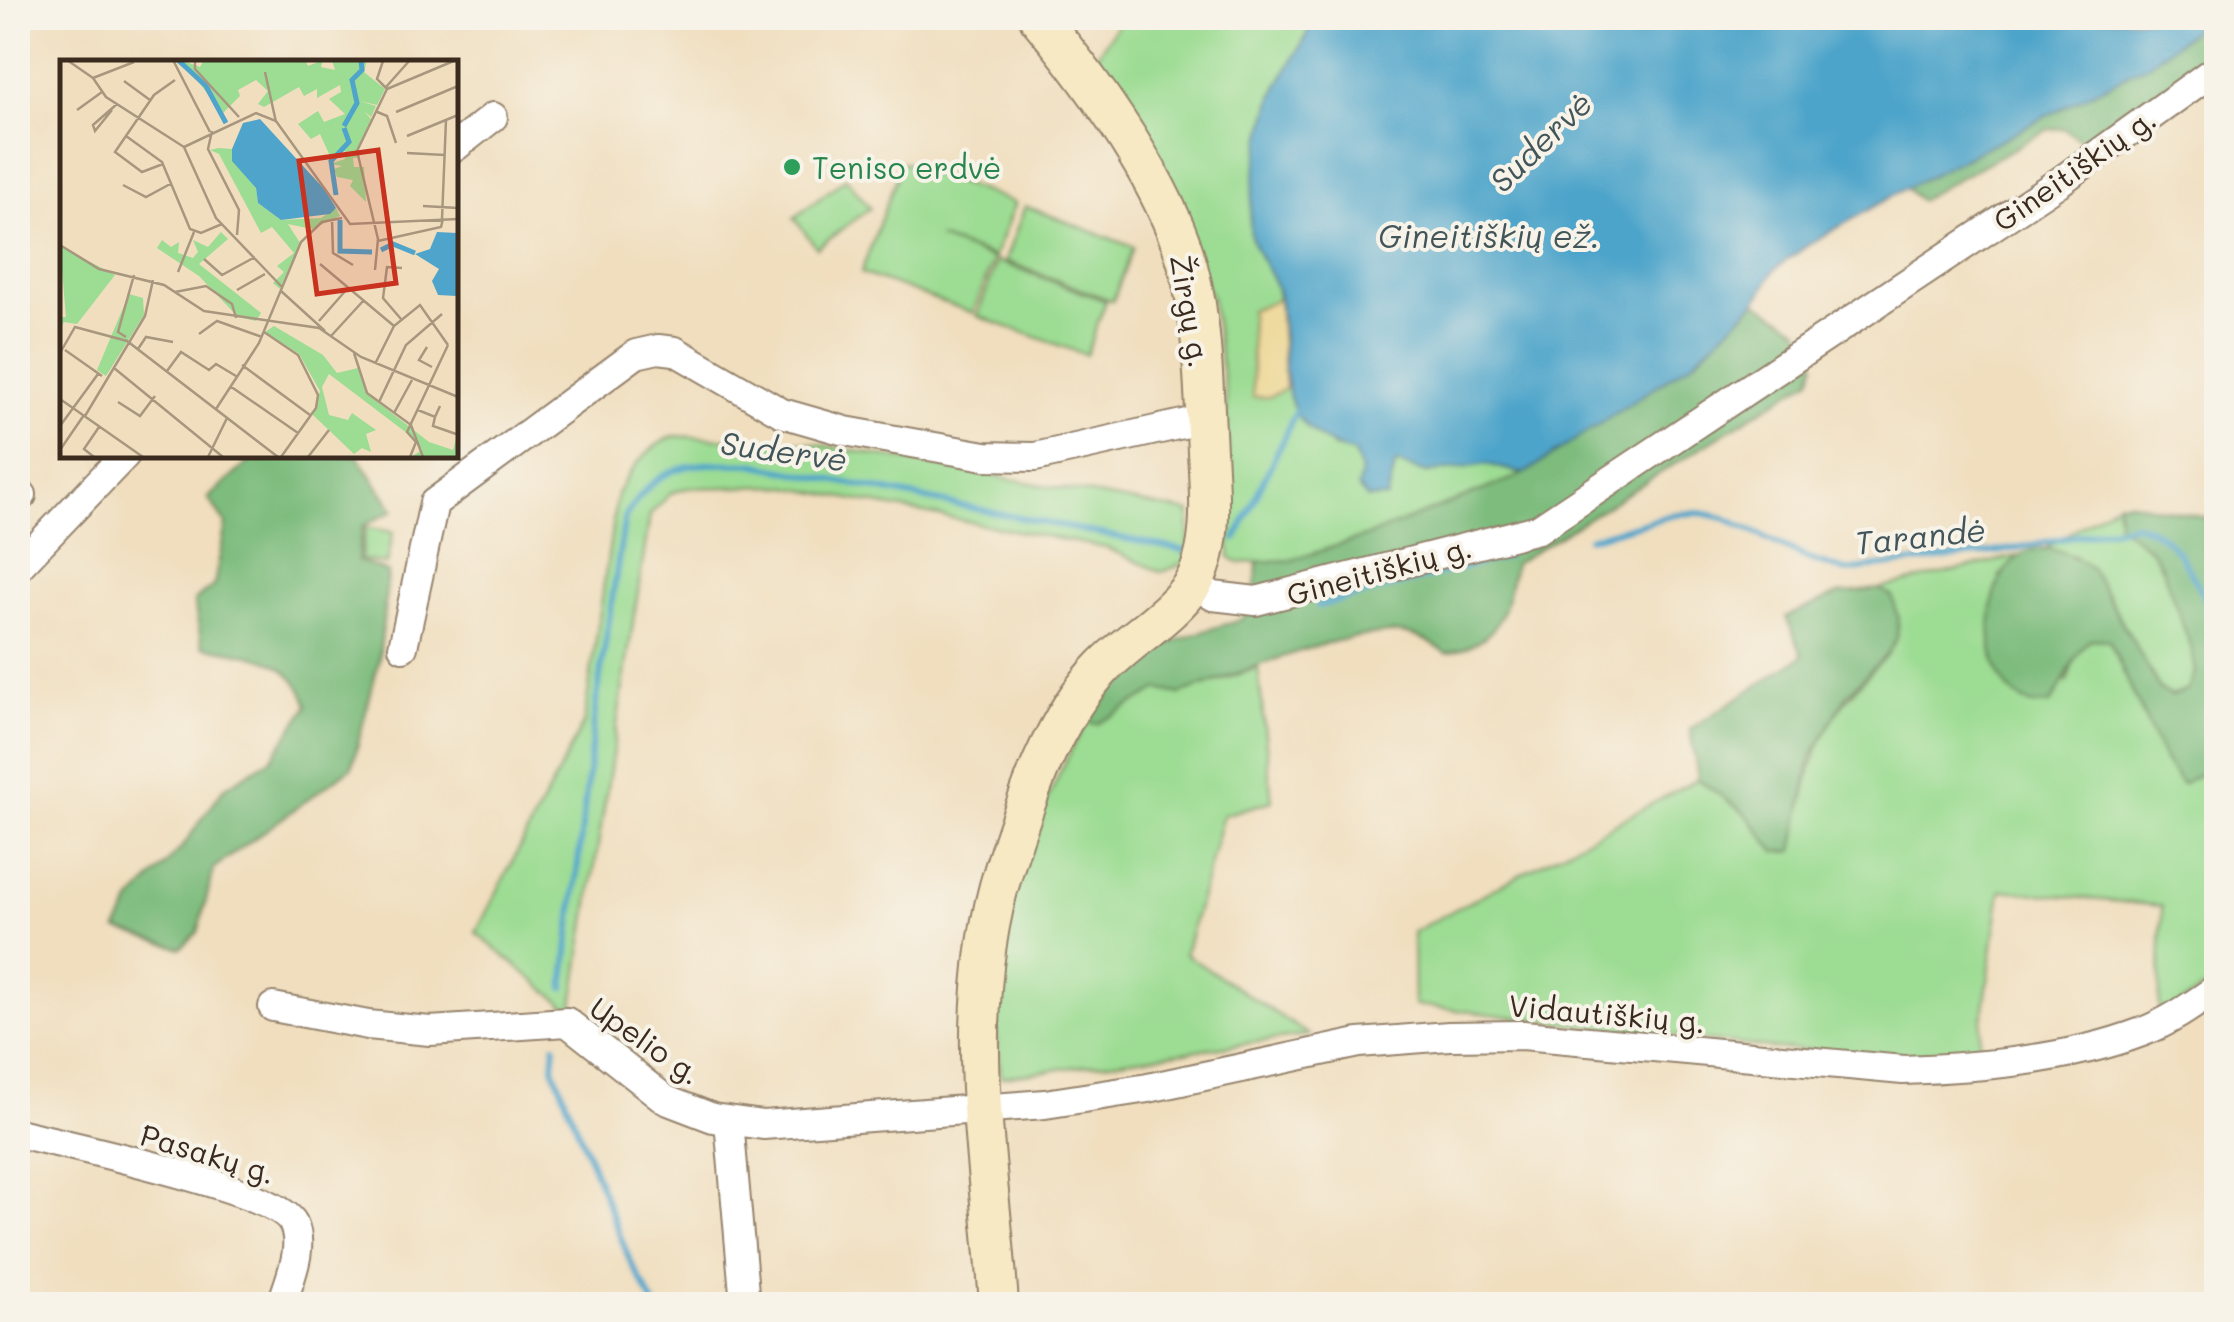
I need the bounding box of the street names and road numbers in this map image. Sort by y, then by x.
street label: Gineitiškių g. [1985,98,2163,240]
street label: Žirgų g. [1161,251,1221,371]
street label: Gineitiškių g. [1282,526,1476,614]
street label: Vidautiškių g. [1507,984,1707,1042]
street label: Upelio g. [582,987,710,1093]
street label: Pasakų g. [136,1114,280,1192]

